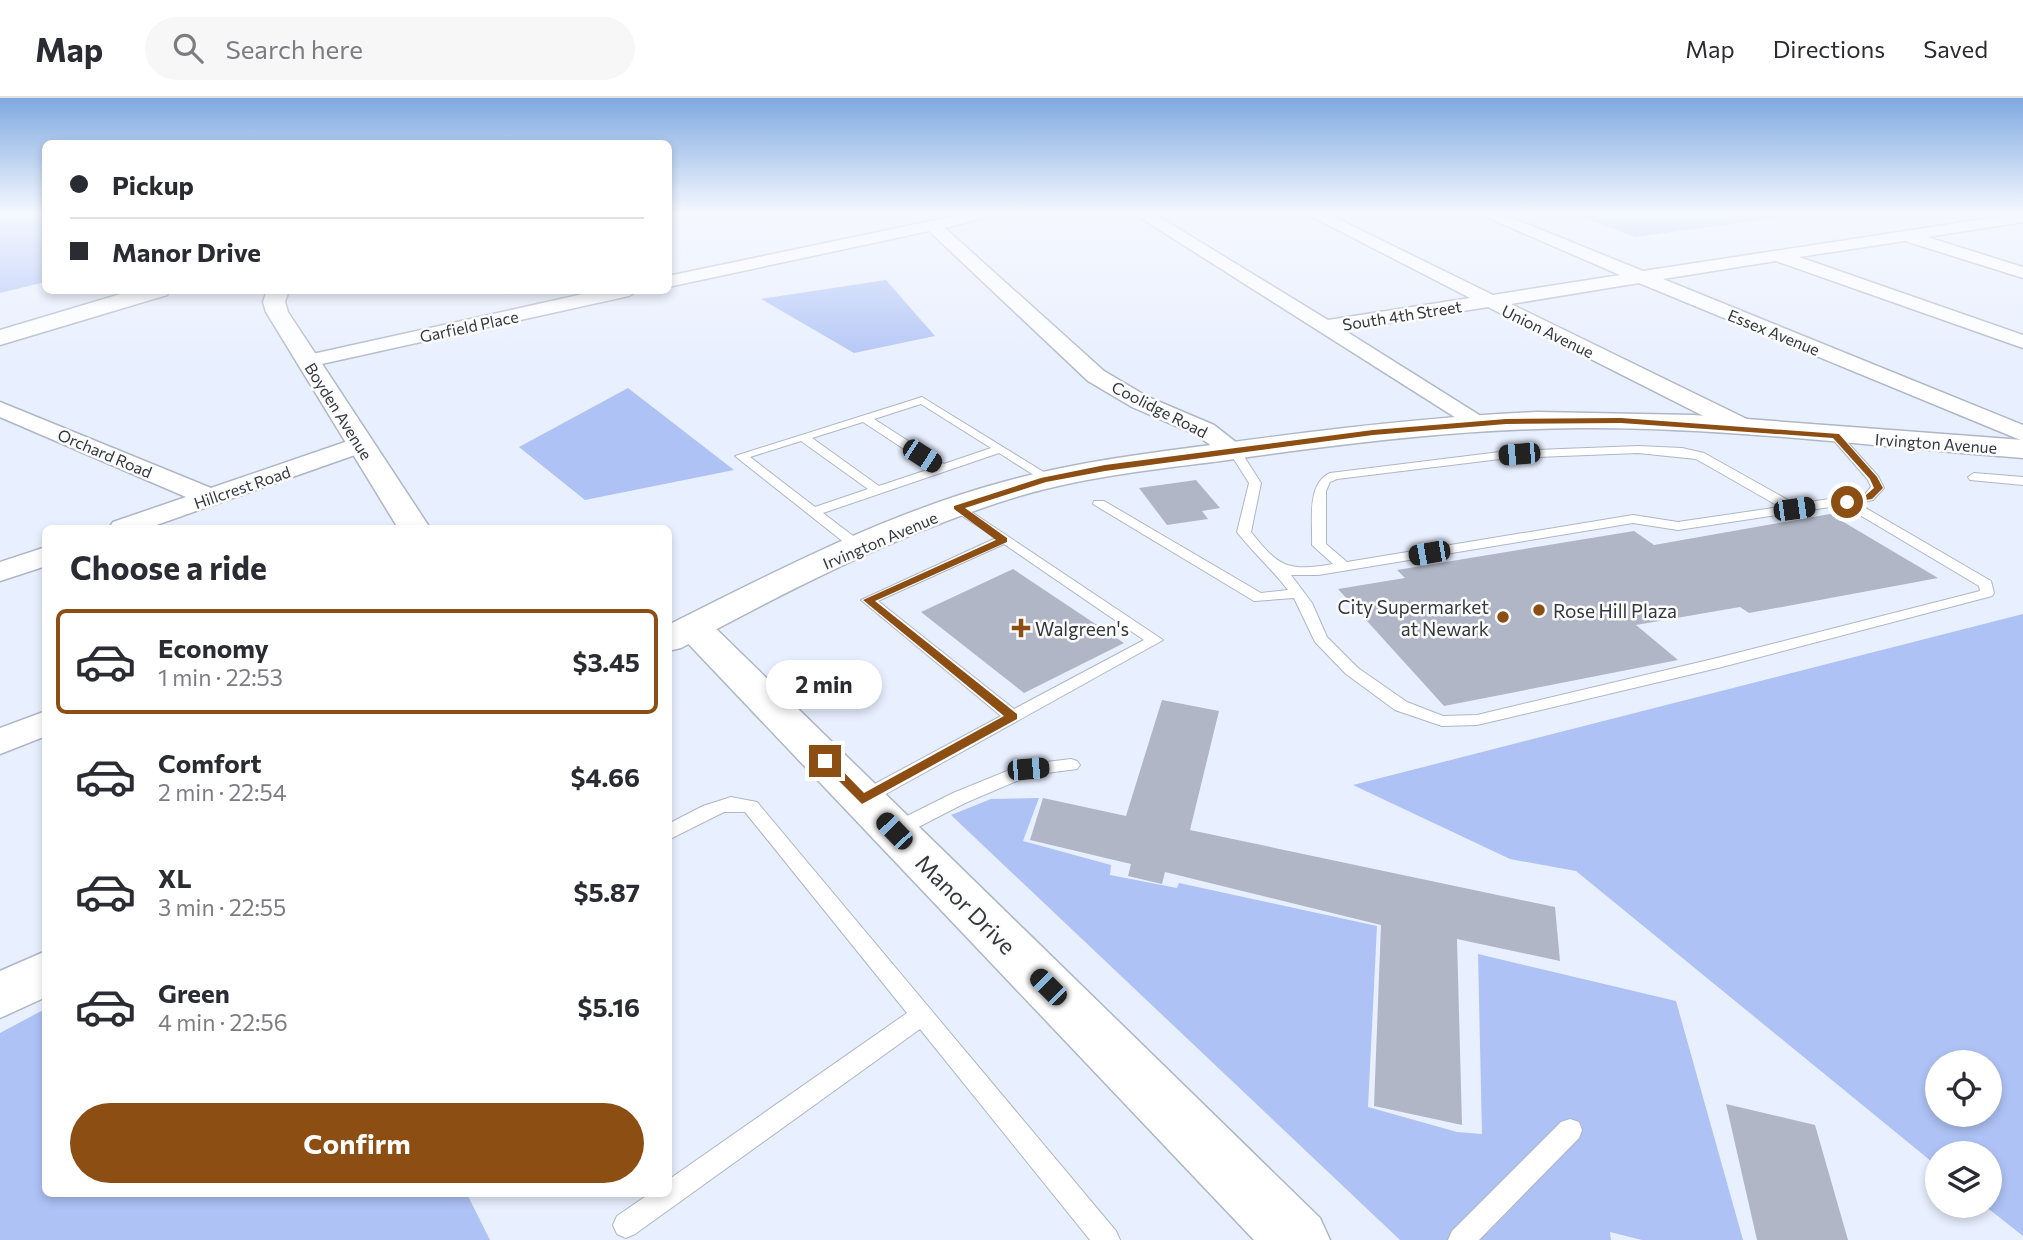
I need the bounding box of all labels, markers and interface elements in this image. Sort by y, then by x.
search box [145,17,635,80]
text: Map [35,28,103,69]
icon: search [169,29,207,67]
text: Search here [225,33,363,64]
text: Map [1685,34,1735,63]
text: Directions [1773,34,1885,63]
text: Saved [1923,34,1988,63]
text: Pickup [112,169,194,200]
text: Manor Drive [112,236,261,267]
street label: South 4th Street [1341,296,1463,334]
street label: Union Avenue [1499,301,1597,361]
street label: Essex Avenue [1725,305,1823,359]
street label: Garfield Place [418,306,520,346]
street label: Boyden Avenue [302,359,376,463]
street label: Coolidge Road [1109,377,1211,441]
street label: Orchard Road [55,425,155,481]
street label: Irvington Avenue [1874,429,1998,457]
car [899,436,946,476]
car [1498,442,1541,466]
street label: Hillcrest Road [191,462,293,512]
route start [1831,486,1863,518]
car [1772,496,1817,522]
street label: Irvington Avenue [820,507,940,573]
car [1407,539,1452,567]
text: Choose a ride [70,547,267,587]
place label: City Supermarket at Newark [1338,595,1489,640]
place label: Rose Hill Plaza [1553,599,1677,622]
marker: Rose Hill Plaza [1531,602,1547,618]
marker: City Supermarket at Newark [1495,609,1511,625]
place label: Walgreen's [1035,617,1129,640]
marker: Walgreen's [1013,620,1029,636]
icon: car [74,630,137,693]
text: Economy [158,632,269,663]
text: $3.45 [572,646,640,677]
callout: 2 min [767,660,883,708]
text: 1 min · 22:53 [158,663,283,691]
text: 2 min [795,670,853,698]
icon: car [74,745,137,808]
route end [809,745,841,777]
text: Comfort [158,747,261,778]
car [1007,757,1050,781]
text: $4.66 [571,761,640,792]
text: 2 min · 22:54 [158,778,287,806]
car [872,809,917,853]
street label: Manor Drive [910,848,1022,960]
icon: car [74,860,137,923]
text: XL [158,862,192,893]
text: $5.87 [574,876,640,907]
text: 3 min · 22:55 [158,893,286,921]
car [1026,965,1071,1009]
icon: car [74,975,137,1038]
text: Green [158,977,230,1008]
text: $5.16 [577,991,640,1022]
text: 4 min · 22:56 [158,1008,288,1036]
map controls [1925,1050,2002,1218]
button: locate [1925,1050,2002,1127]
button: Confirm [70,1103,644,1183]
button: layers [1925,1141,2002,1218]

